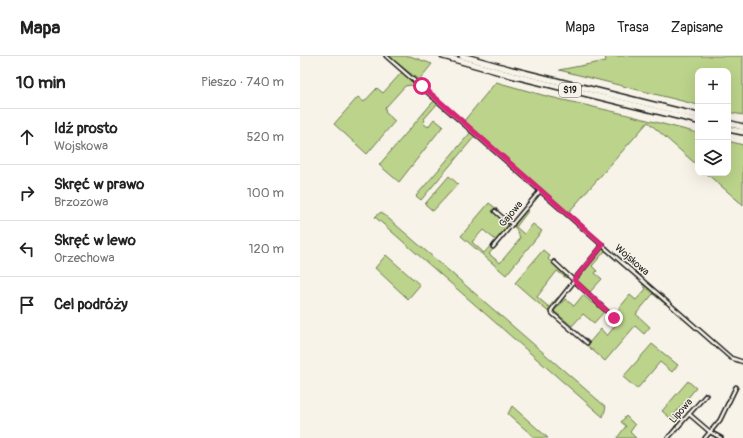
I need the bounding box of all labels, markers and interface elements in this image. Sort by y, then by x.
text: Mapa [20,16,60,40]
text: Mapa [565,19,595,36]
text: Trasa [617,19,649,36]
text: Zapisane [671,19,723,36]
map controls [695,68,731,176]
button: + [695,68,731,104]
text: 10 min [16,72,66,93]
text: Pieszo · 740 m [201,74,284,90]
route start [413,77,431,95]
road number: S19 [559,83,581,97]
button: − [695,104,731,140]
text: Idź prosto [54,119,118,138]
icon: ahead [16,126,38,148]
text: 520 m [246,129,284,145]
text: Wojskowa [54,138,108,154]
button: layers [695,140,731,176]
text: Skręć w prawo [54,175,144,194]
icon: right [16,182,38,204]
text: 100 m [247,185,284,201]
text: Brzozowa [54,194,108,210]
street label: Gajowa [497,198,526,229]
text: Skręć w lewo [54,231,136,250]
icon: left [16,238,38,260]
text: 120 m [248,241,284,257]
street label: Wojskowa [612,242,652,278]
text: Orzechowa [54,250,114,266]
icon: arrive [16,294,38,316]
text: Cel podróży [54,295,128,314]
route end [605,309,623,327]
street label: Lipowa [667,396,695,426]

